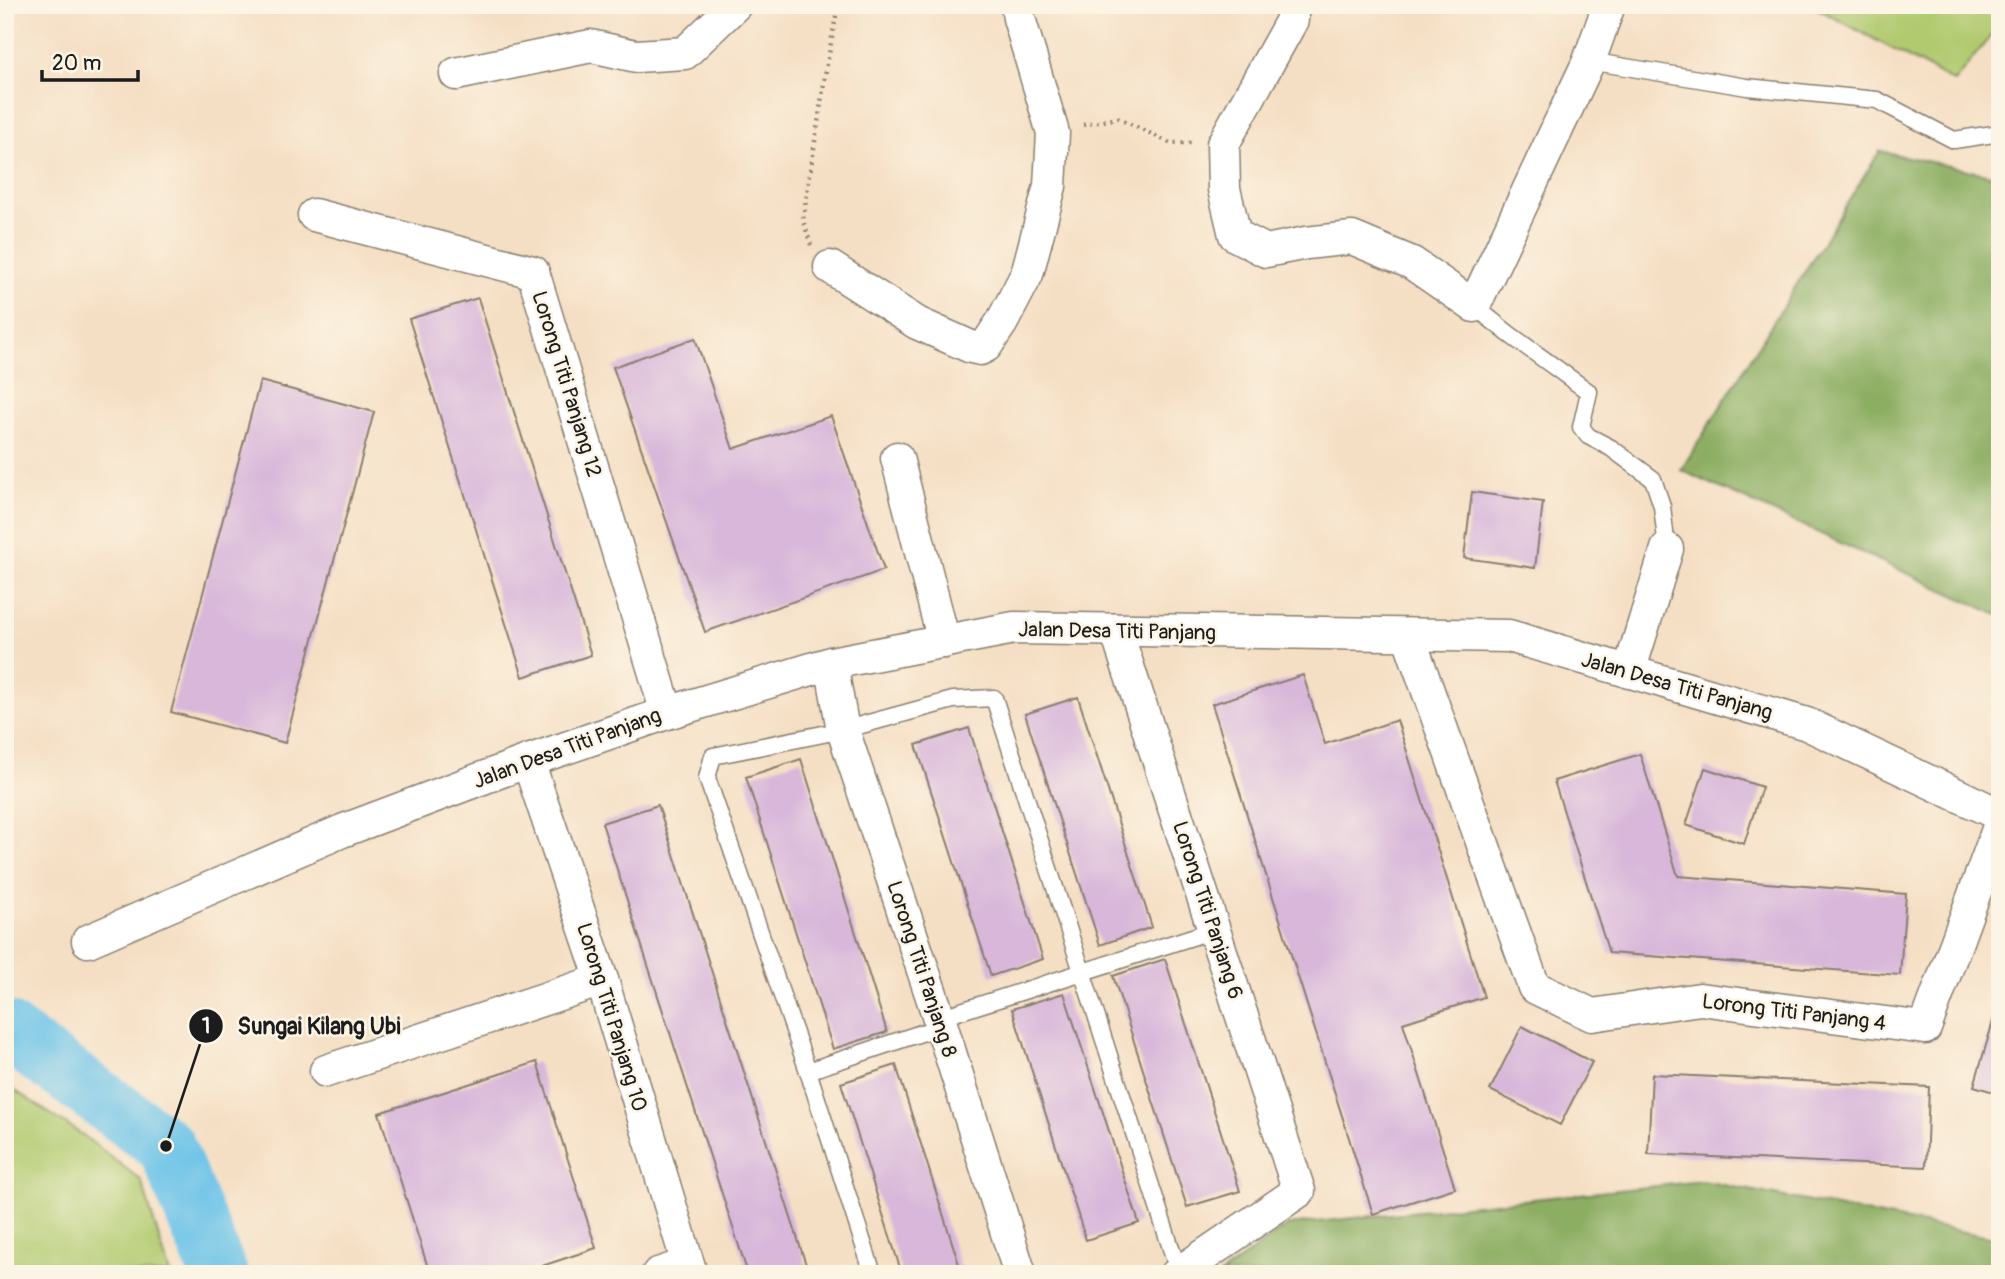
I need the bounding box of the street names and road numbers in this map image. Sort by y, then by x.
street label: Lorong Titi Panjang 12 [525,288,608,480]
street label: Jalan Desa Titi Panjang [1018,616,1216,647]
street label: Jalan Desa Titi Panjang [1578,646,1776,727]
street label: Jalan Desa Titi Panjang [470,702,665,795]
street label: Lorong Titi Panjang 6 [1166,818,1249,1002]
street label: Lorong Titi Panjang 8 [880,878,963,1061]
street label: Lorong Titi Panjang 10 [570,920,653,1115]
street label: Lorong Titi Panjang 4 [1700,988,1888,1037]

